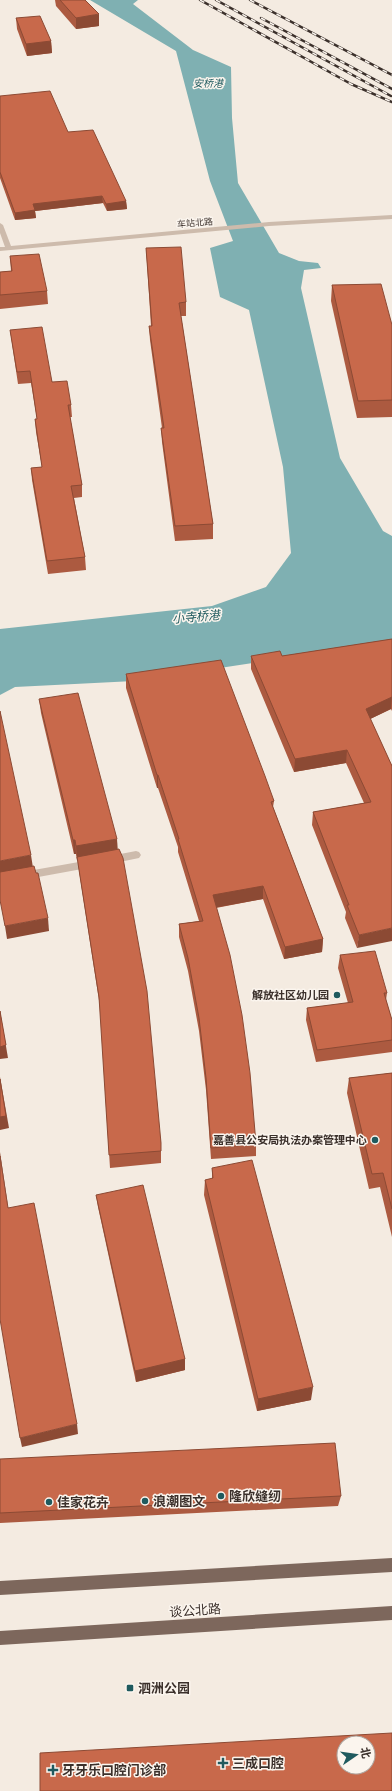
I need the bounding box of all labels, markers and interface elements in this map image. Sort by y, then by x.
water label: 安桥港 [193,77,225,90]
street label: 车站北路 [177,215,213,230]
water label: 小寺桥港 [171,607,223,626]
place label: 解放社区幼儿园 [252,988,329,1002]
marker: 解放社区幼儿园 [332,990,342,1000]
place label: 嘉善县公安局执法办案管理中心 [213,1133,367,1147]
marker: 嘉善县公安局执法办案管理中心 [370,1135,380,1145]
place label: 隆欣缝纫 [229,1488,281,1505]
marker: 隆欣缝纫 [216,1491,226,1501]
place label: 浪潮图文 [153,1493,205,1510]
place label: 佳家花卉 [57,1494,109,1511]
marker: 浪潮图文 [140,1496,150,1506]
marker: 佳家花卉 [44,1497,54,1507]
street label: 谈公北路 [168,1600,222,1621]
place label: 泗洲公园 [138,1680,190,1697]
marker: 泗洲公园 [125,1683,135,1693]
north arrow [336,1735,376,1775]
text: 北 [358,1746,374,1760]
place label: 三成口腔 [232,1755,284,1772]
marker: 三成口腔 [217,1757,229,1769]
place label: 牙牙乐口腔门诊部 [62,1762,166,1779]
marker: 牙牙乐口腔门诊部 [47,1764,59,1776]

